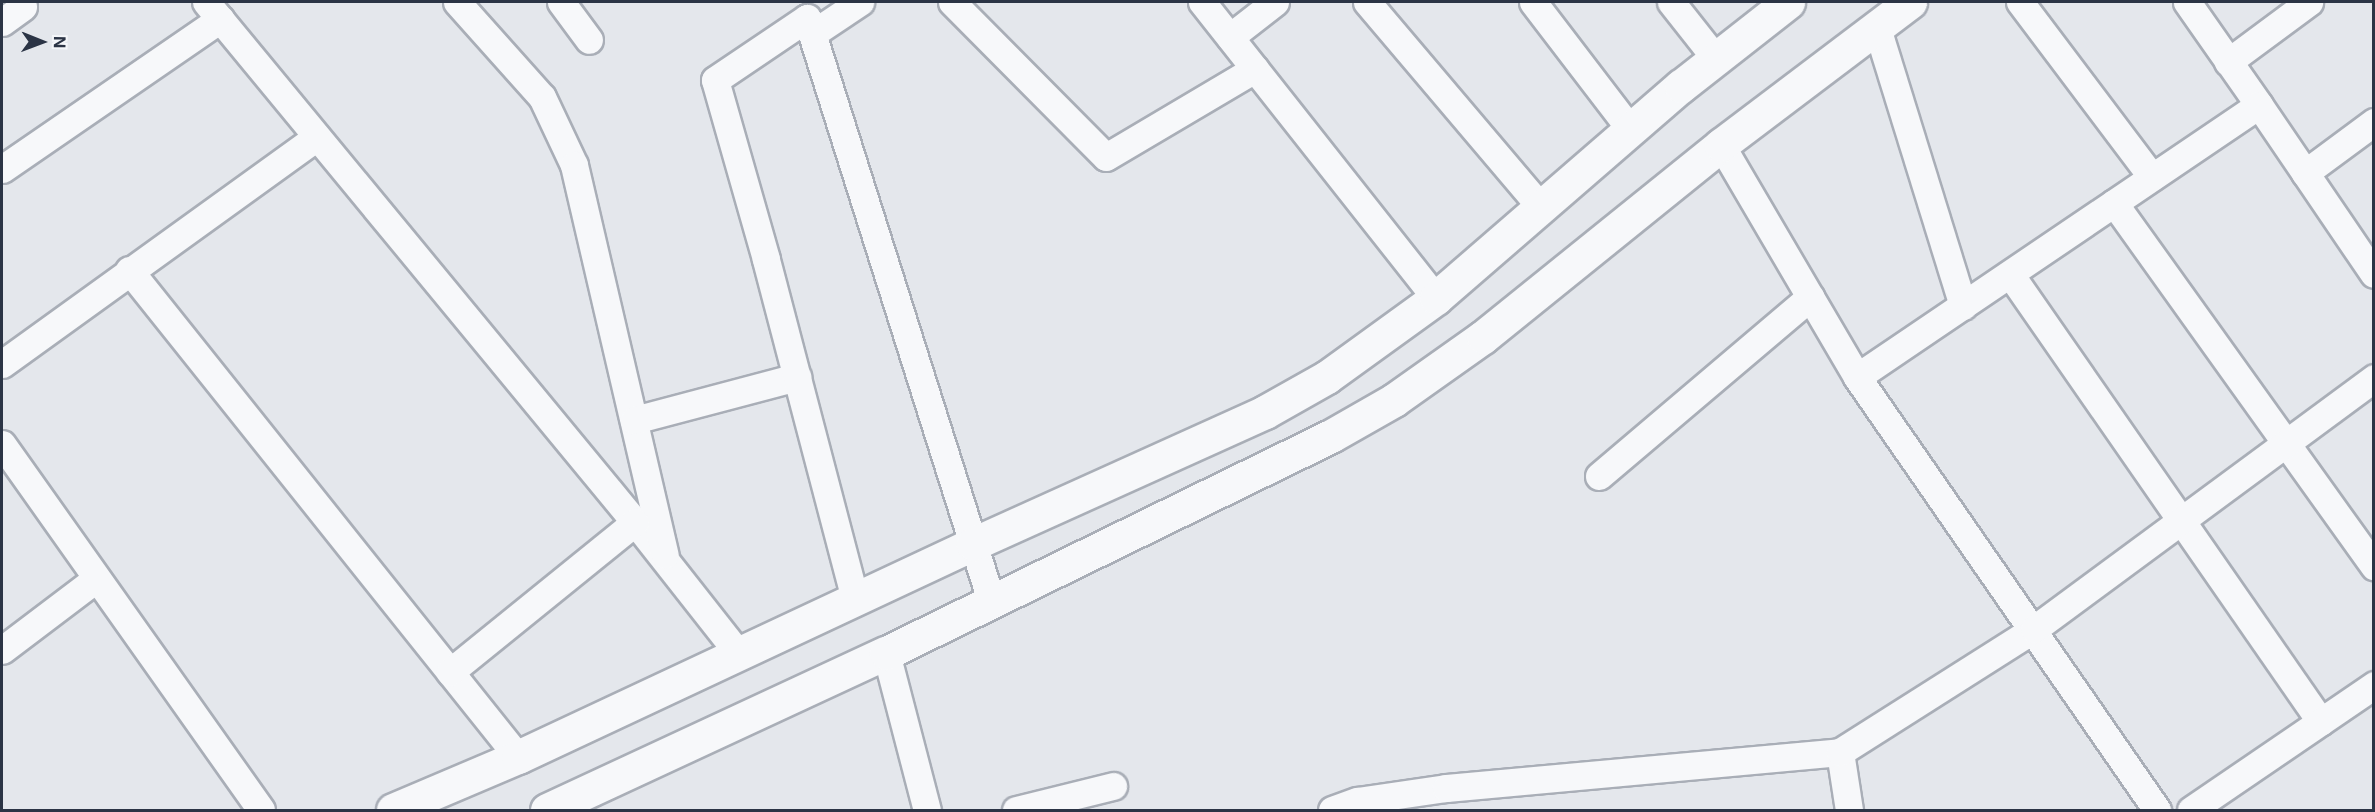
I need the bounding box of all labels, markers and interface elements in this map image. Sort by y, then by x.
north arrow [12,12,72,72]
text: N [50,36,70,49]

